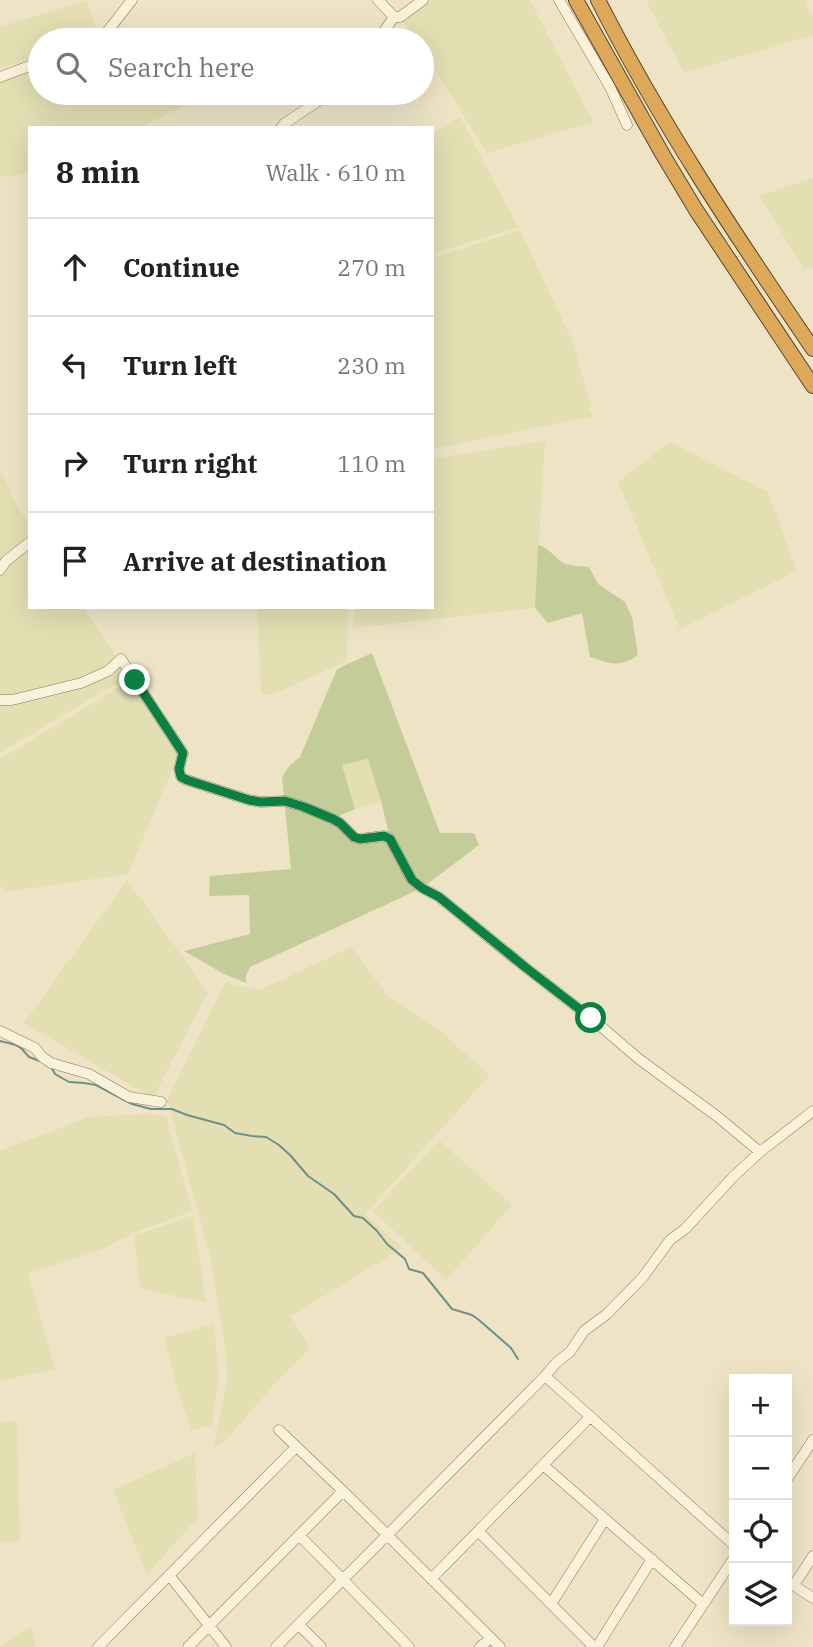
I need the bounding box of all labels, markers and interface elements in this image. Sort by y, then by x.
search box [28,28,434,105]
icon: search [52,48,90,86]
text: Search here [108,50,254,84]
text: 8 min [56,152,140,191]
text: Walk · 610 m [265,157,406,187]
icon: ahead [56,248,94,286]
text: Continue [123,250,240,284]
text: 270 m [337,252,406,282]
icon: left [56,346,94,384]
text: Turn left [123,348,237,382]
text: 230 m [337,350,406,380]
icon: right [56,444,94,482]
text: Turn right [123,446,257,480]
text: 110 m [337,448,406,478]
icon: arrive [56,542,94,580]
text: Arrive at destination [123,544,387,578]
route end [119,664,150,695]
route start [575,1002,606,1033]
map controls [729,1374,792,1626]
button: + [729,1374,792,1437]
button: − [729,1437,792,1500]
button: locate [729,1500,792,1563]
button: layers [729,1563,792,1626]

